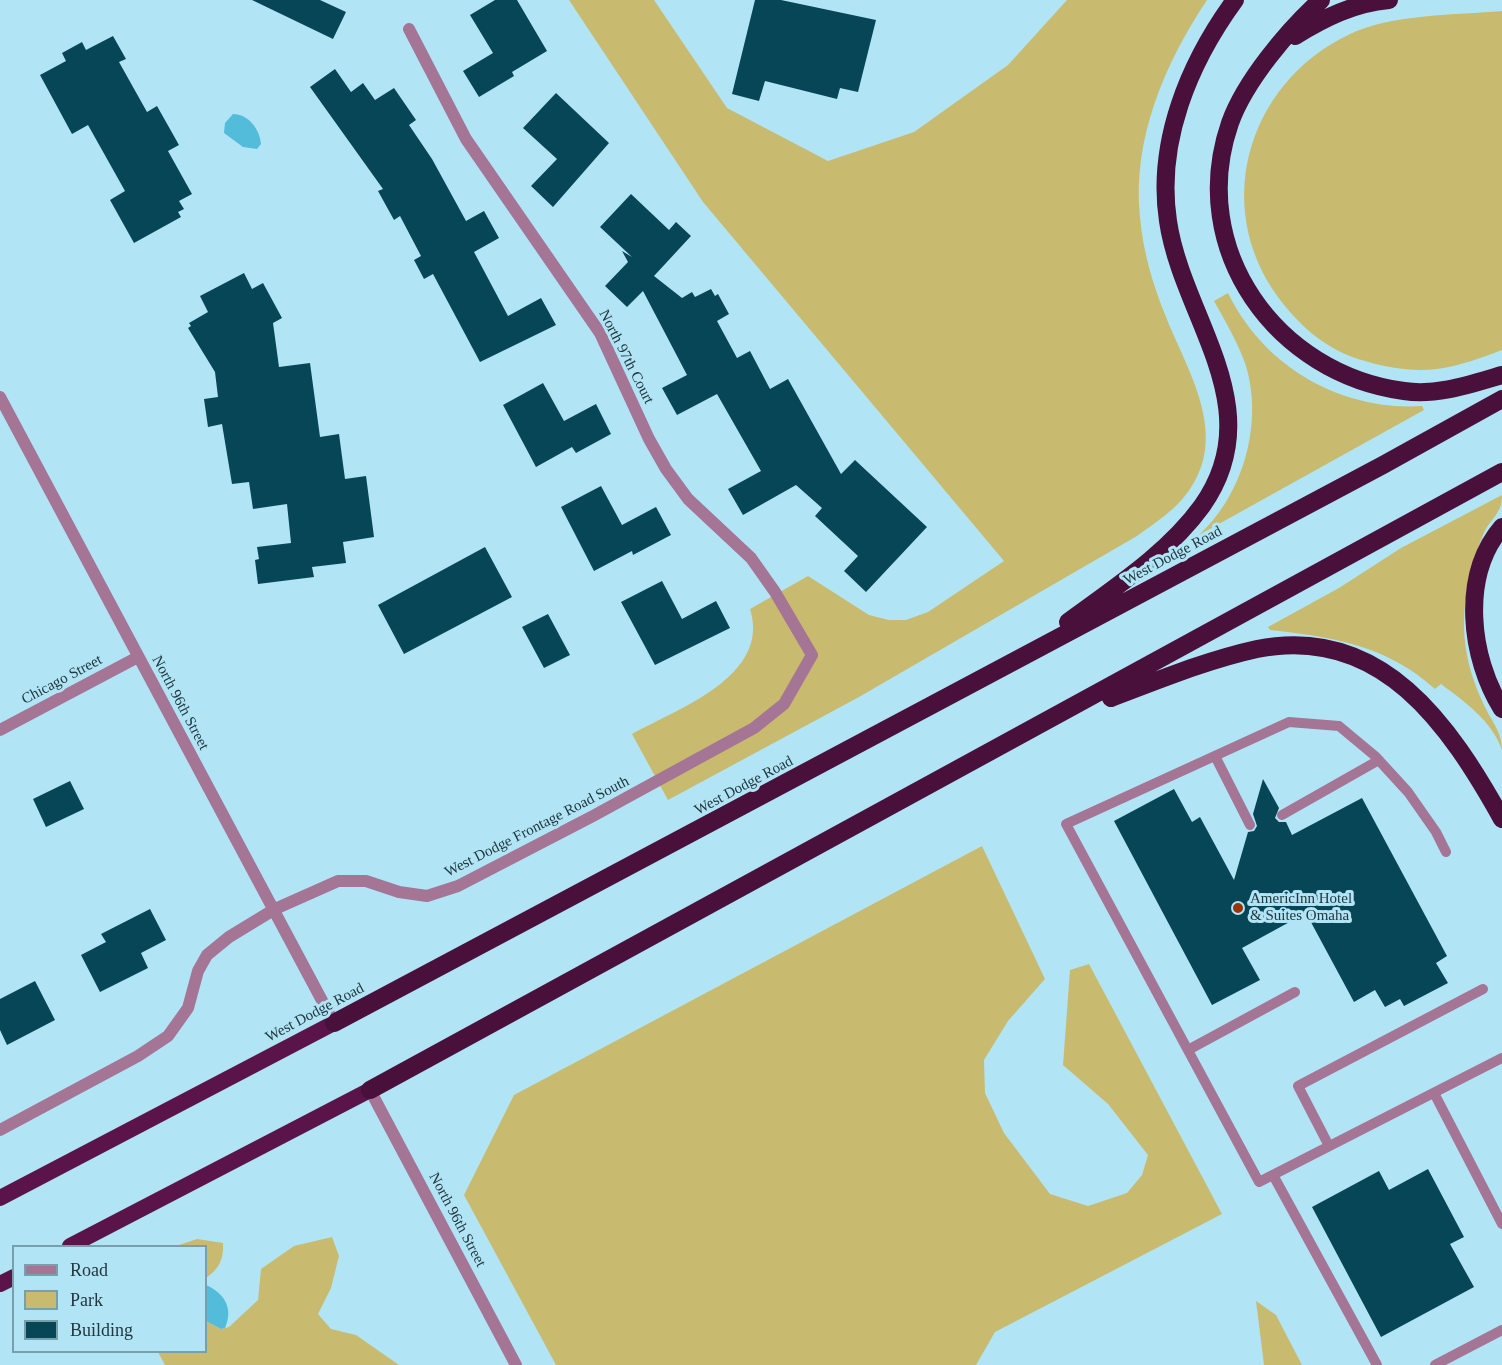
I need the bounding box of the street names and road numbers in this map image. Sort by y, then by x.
street label: North 97th Court [595,307,657,407]
street label: West Dodge Road [1121,523,1225,589]
street label: Chicago Street [19,651,105,709]
street label: North 96th Street [148,653,212,753]
street label: West Dodge Road [692,753,796,819]
street label: West Dodge Frontage Road South [442,773,632,881]
street label: West Dodge Road [263,980,367,1046]
street label: North 96th Street [425,1170,489,1270]

